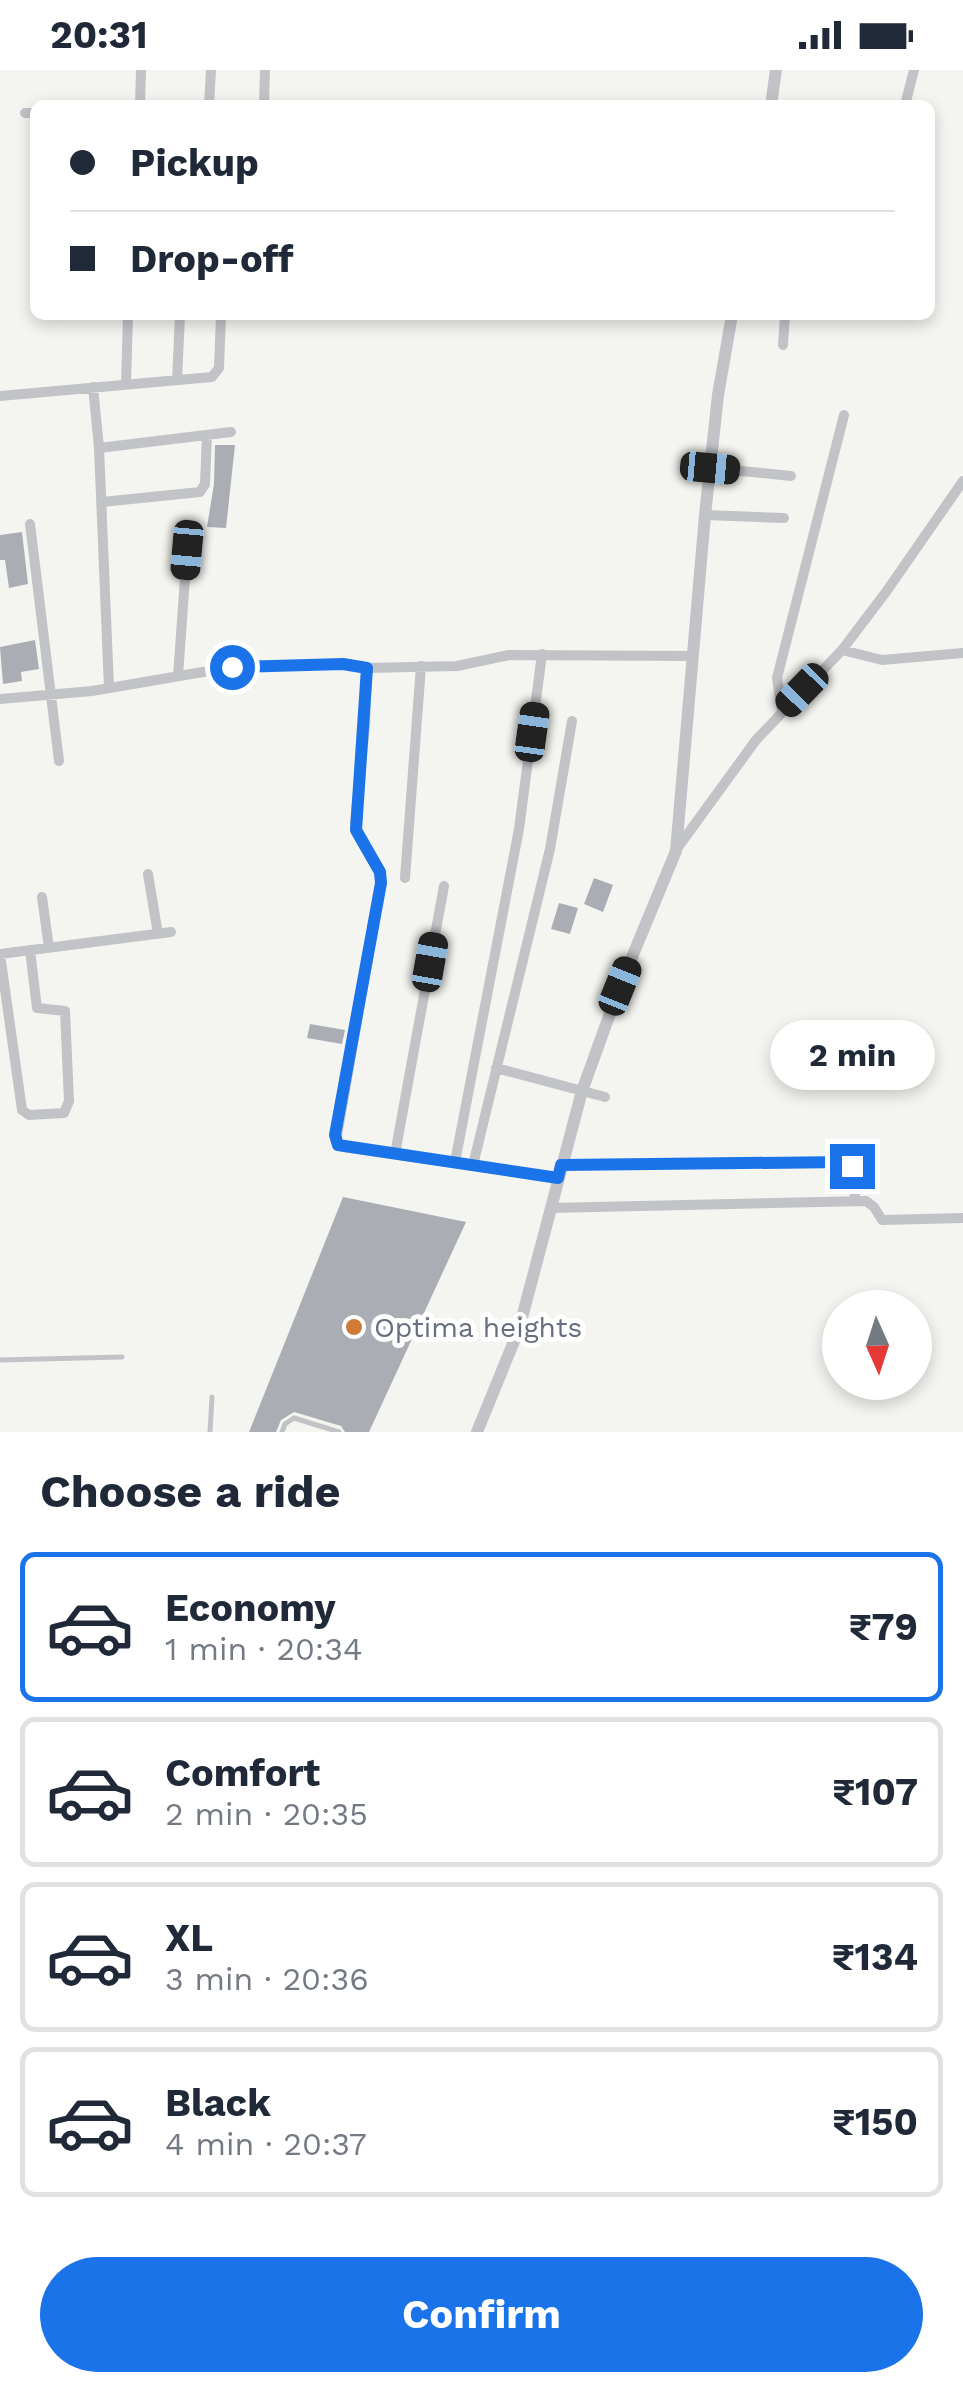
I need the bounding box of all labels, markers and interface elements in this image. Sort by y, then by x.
text: 20:31 [50,13,148,57]
text: Pickup [130,141,259,185]
text: Drop-off [130,237,294,281]
car [679,450,741,486]
car [169,519,205,581]
route start [210,645,255,690]
car [770,658,834,722]
car [513,700,551,764]
car [410,930,450,994]
car [595,953,645,1019]
callout: 2 min [770,1021,934,1091]
text: 2 min [809,1036,896,1074]
route end [830,1144,875,1189]
north arrow [822,1290,932,1400]
map controls [822,1290,932,1400]
place label: Optima heights [374,1311,582,1344]
marker: Optima heights [343,1316,365,1338]
text: Choose a ride [40,1465,340,1518]
icon: car [45,1582,135,1672]
text: Economy [165,1586,336,1630]
text: ₹79 [849,1605,918,1649]
text: 1 min · 20:34 [165,1630,363,1668]
icon: car [45,1747,135,1837]
text: Comfort [165,1751,320,1795]
text: ₹107 [832,1770,918,1814]
text: 2 min · 20:35 [165,1795,368,1833]
icon: car [45,1912,135,2002]
text: XL [165,1916,213,1960]
text: ₹134 [832,1935,918,1979]
text: 3 min · 20:36 [165,1960,369,1998]
icon: car [45,2077,135,2167]
text: Black [165,2081,271,2125]
text: ₹150 [832,2100,918,2144]
text: 4 min · 20:37 [165,2125,367,2163]
button: Confirm [40,2257,923,2372]

